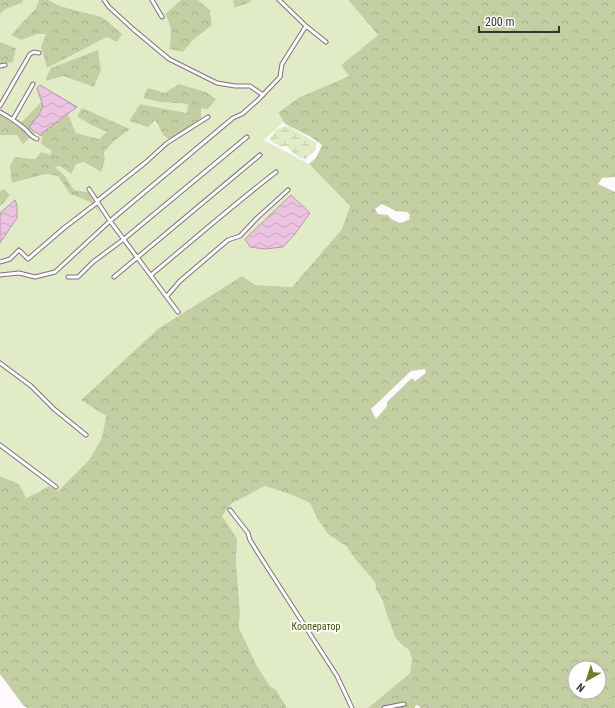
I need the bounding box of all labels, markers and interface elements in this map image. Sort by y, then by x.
scale bar [479,8,559,34]
text: 200 m [485,15,515,29]
park label: Кооператор [292,621,341,632]
north arrow [567,660,607,700]
text: N [574,680,588,695]

